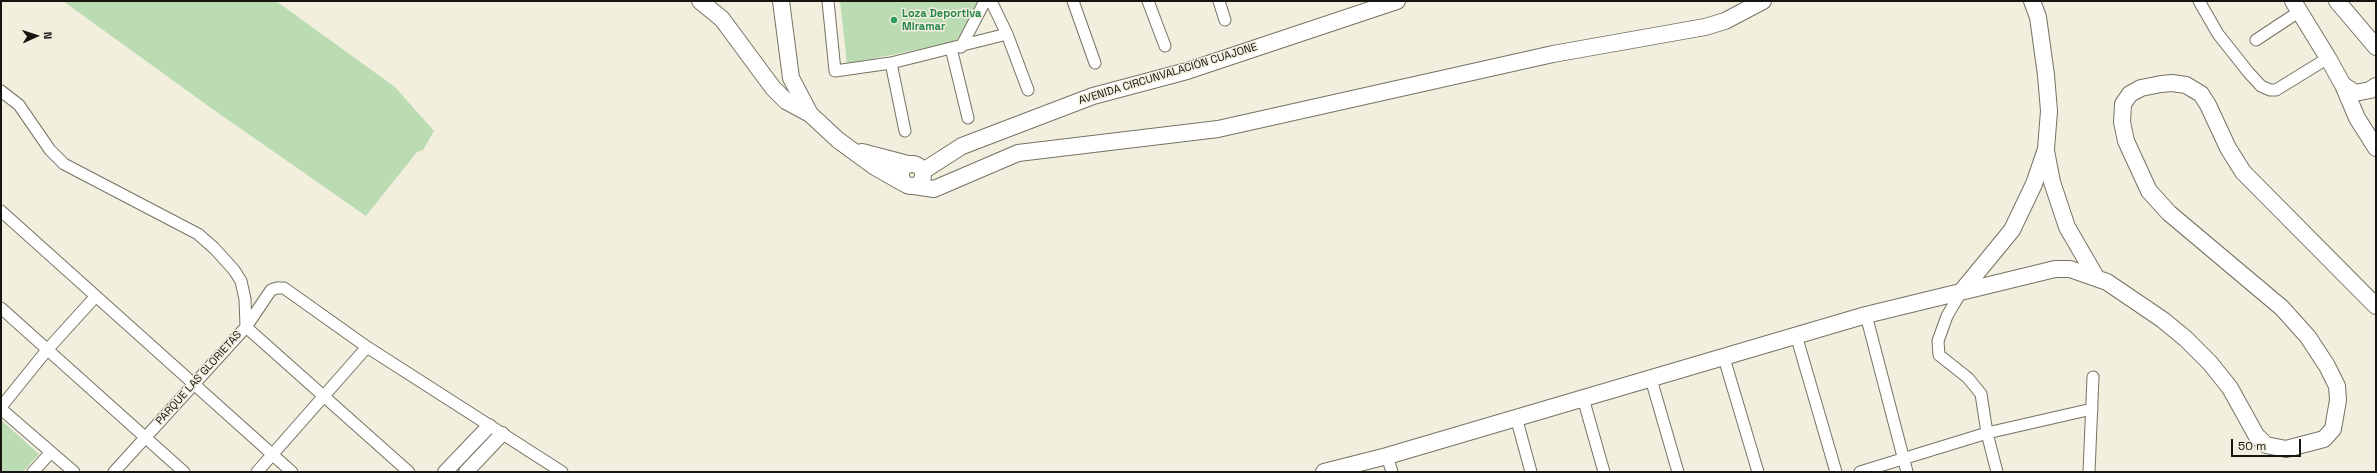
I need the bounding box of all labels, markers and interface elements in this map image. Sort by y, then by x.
place label: Loza Deportiva Miramar [902,7,981,33]
marker: Loza Deportiva Miramar [889,15,899,25]
north arrow [16,16,56,56]
text: N [41,31,55,39]
street label: AVENIDA CIRCUNVALACIÓN CUAJONE [1077,40,1259,108]
street label: PARQUE LAS GLORIETAS [153,328,245,428]
scale bar [2233,431,2303,457]
text: 50 m [2238,438,2266,454]

